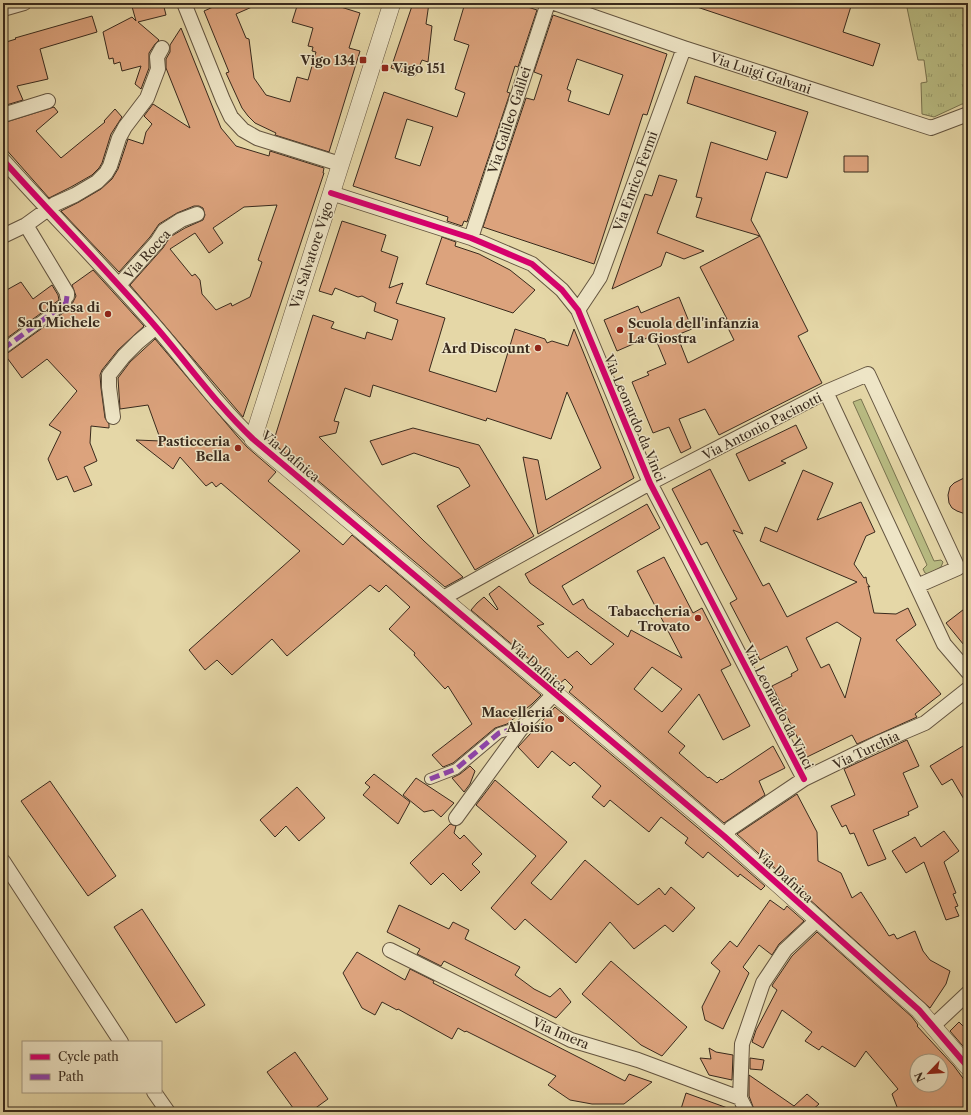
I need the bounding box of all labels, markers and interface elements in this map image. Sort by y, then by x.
street label: Via Luigi Galvani [708,49,813,97]
place label: Vigo 134 [300,52,355,68]
marker: Vigo 134 [358,55,368,65]
place label: Vigo 151 [392,60,446,76]
marker: Vigo 151 [380,63,390,73]
street label: Via Galileo Galilei [484,64,534,176]
street label: Via Enrico Fermi [609,129,660,234]
street label: Via Salvatore Vigo [286,199,336,311]
street label: Via Rocca [120,226,174,283]
place label: Chiesa di San Michele [17,299,100,330]
marker: Chiesa di San Michele [103,309,113,319]
place label: Scuola dell'infanzia La Giostra [628,315,759,346]
marker: Scuola dell'infanzia La Giostra [615,325,625,335]
place label: Ard Discount [441,340,531,356]
marker: Ard Discount [533,343,543,353]
street label: Via Leonardo da Vinci [601,351,669,484]
street label: Via Antonio Pacinotti [699,389,825,464]
street label: Via Dafnica [258,426,324,485]
place label: Pasticceria Bella [157,433,230,464]
marker: Pasticceria Bella [233,443,243,453]
place label: Tabaccheria Trovato [608,603,690,634]
marker: Tabaccheria Trovato [693,613,703,623]
street label: Via Dafnica [505,636,570,696]
street label: Via Leonardo da Vinci [740,642,817,772]
place label: Macelleria Aloisio [481,704,553,735]
marker: Macelleria Aloisio [556,714,566,724]
street label: Via Turchia [829,728,902,773]
street label: Via Dafnica [752,846,817,906]
street label: Via Imera [529,1014,592,1052]
legend [22,1041,162,1093]
text: Cycle path [58,1049,119,1064]
north arrow [909,1053,949,1093]
text: Path [58,1069,84,1084]
text: N [911,1070,928,1085]

